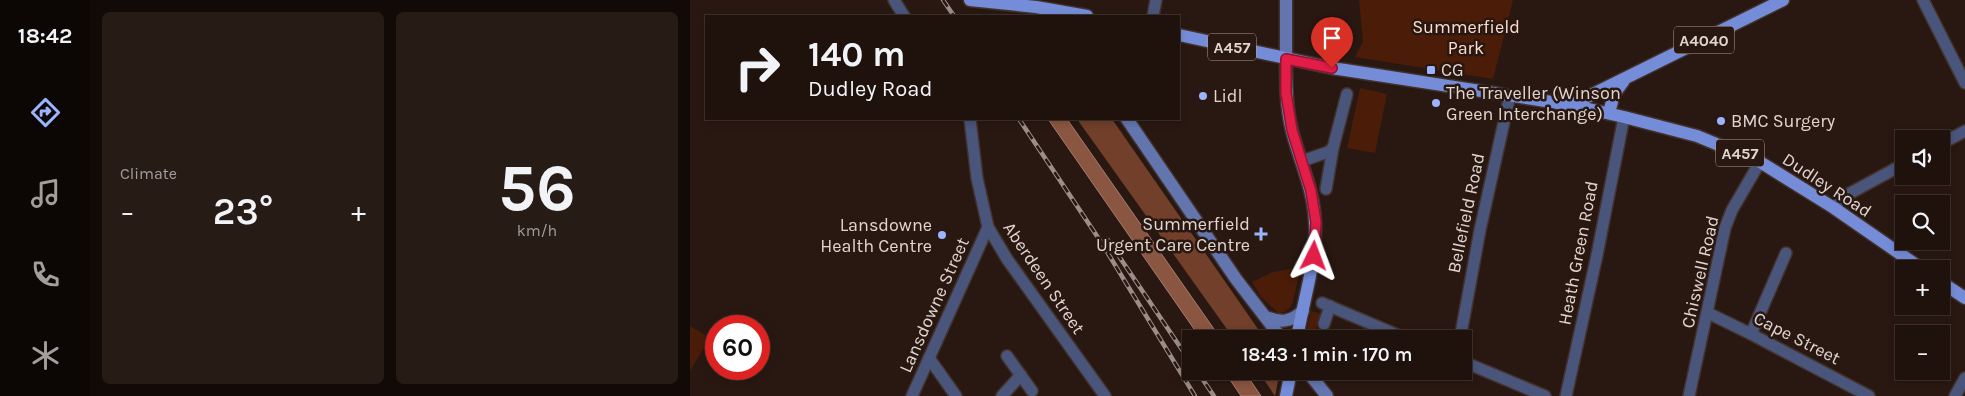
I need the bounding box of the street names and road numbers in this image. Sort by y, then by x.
road number: A4040 [1674,26,1734,54]
road number: A457 [1208,34,1256,61]
road number: A457 [1716,140,1764,167]
street label: Dudley Road [1778,148,1876,222]
street label: Bellefield Road [1443,151,1489,275]
street label: Heath Green Road [1553,179,1603,327]
street label: Chiswell Road [1676,214,1724,330]
street label: Aberdeen Street [998,218,1090,338]
street label: Lansdowne Street [894,234,974,376]
street label: Cape Street [1750,307,1844,369]

